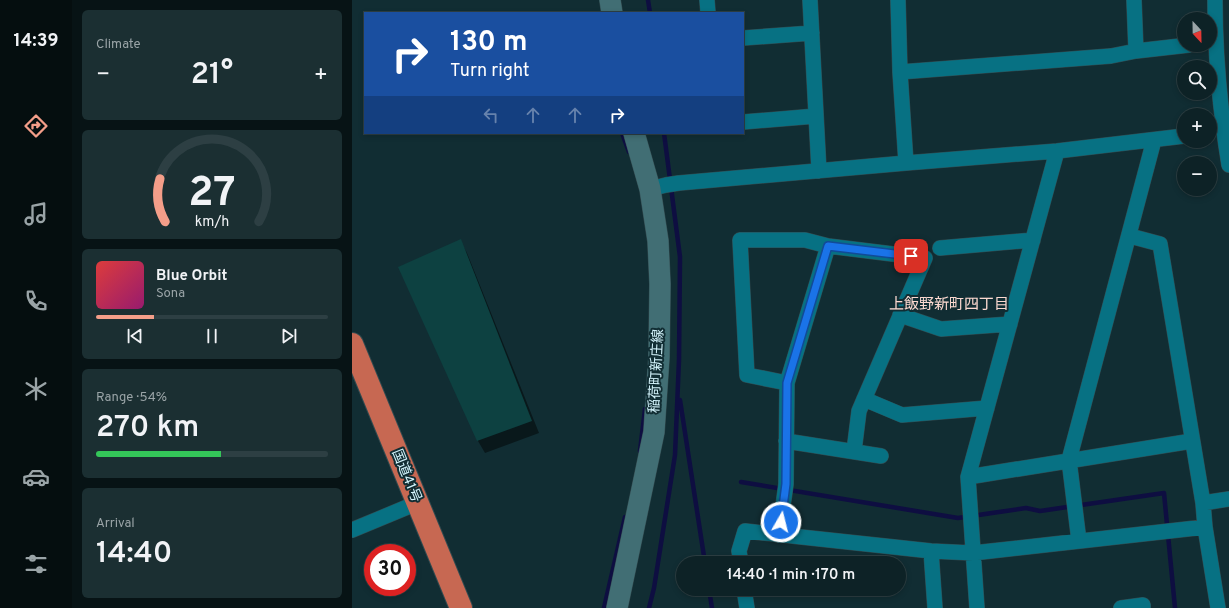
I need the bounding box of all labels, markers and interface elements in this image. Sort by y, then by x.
north arrow [1177,12,1217,52]
map controls [1177,12,1217,196]
text: 130 m [450,25,528,61]
icon: right [384,28,436,80]
text: 14:39 [14,30,59,53]
text: Climate [96,37,141,53]
text: 21° [191,57,233,94]
text: Turn right [450,60,530,83]
button: search [1177,60,1217,100]
text: − [96,62,110,89]
text: + [314,62,328,89]
icon: left [480,104,502,126]
icon: ahead [522,104,544,126]
icon: ahead [564,104,586,126]
icon: right [606,104,628,126]
button: + [1177,108,1217,148]
icon: directions [22,112,50,140]
button: − [1177,156,1217,196]
text: 27 [188,168,236,221]
icon: music [22,200,50,228]
text: km/h [195,213,229,231]
pin [894,239,928,273]
icon: arrive [900,245,922,267]
text: Blue Orbit [156,267,227,286]
text: Sona [156,286,185,302]
icon: phone [22,287,50,315]
district label: 上飯野新町四丁目 [889,296,1009,315]
icon: previous [124,325,146,347]
icon: pause [201,325,223,347]
icon: next [278,325,300,347]
street label: 稲荷町新庄線 [646,329,668,413]
icon: climate [22,375,50,403]
text: Range · 54% [96,390,167,406]
text: 270 km [96,410,199,447]
street label: 国道41号 [388,447,424,505]
icon: car [22,463,50,491]
position arrow [760,501,802,543]
text: Arrival [96,516,135,532]
text: 14:40 [96,536,172,573]
speed limit sign: 30 [364,544,416,596]
icon: filters [22,550,50,578]
text: 14:40 · 1 min · 170 m [727,566,855,585]

